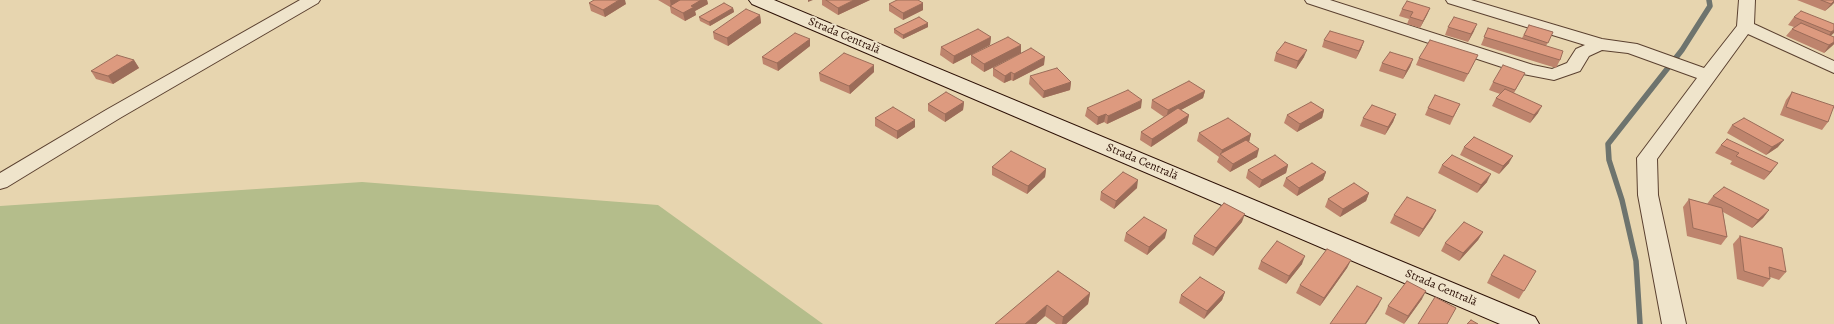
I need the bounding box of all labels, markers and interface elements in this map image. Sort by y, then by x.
street label: Strada Centrală [806,14,882,58]
street label: Strada Centrală [1104,140,1180,184]
street label: Strada Centrală [1403,266,1479,310]

